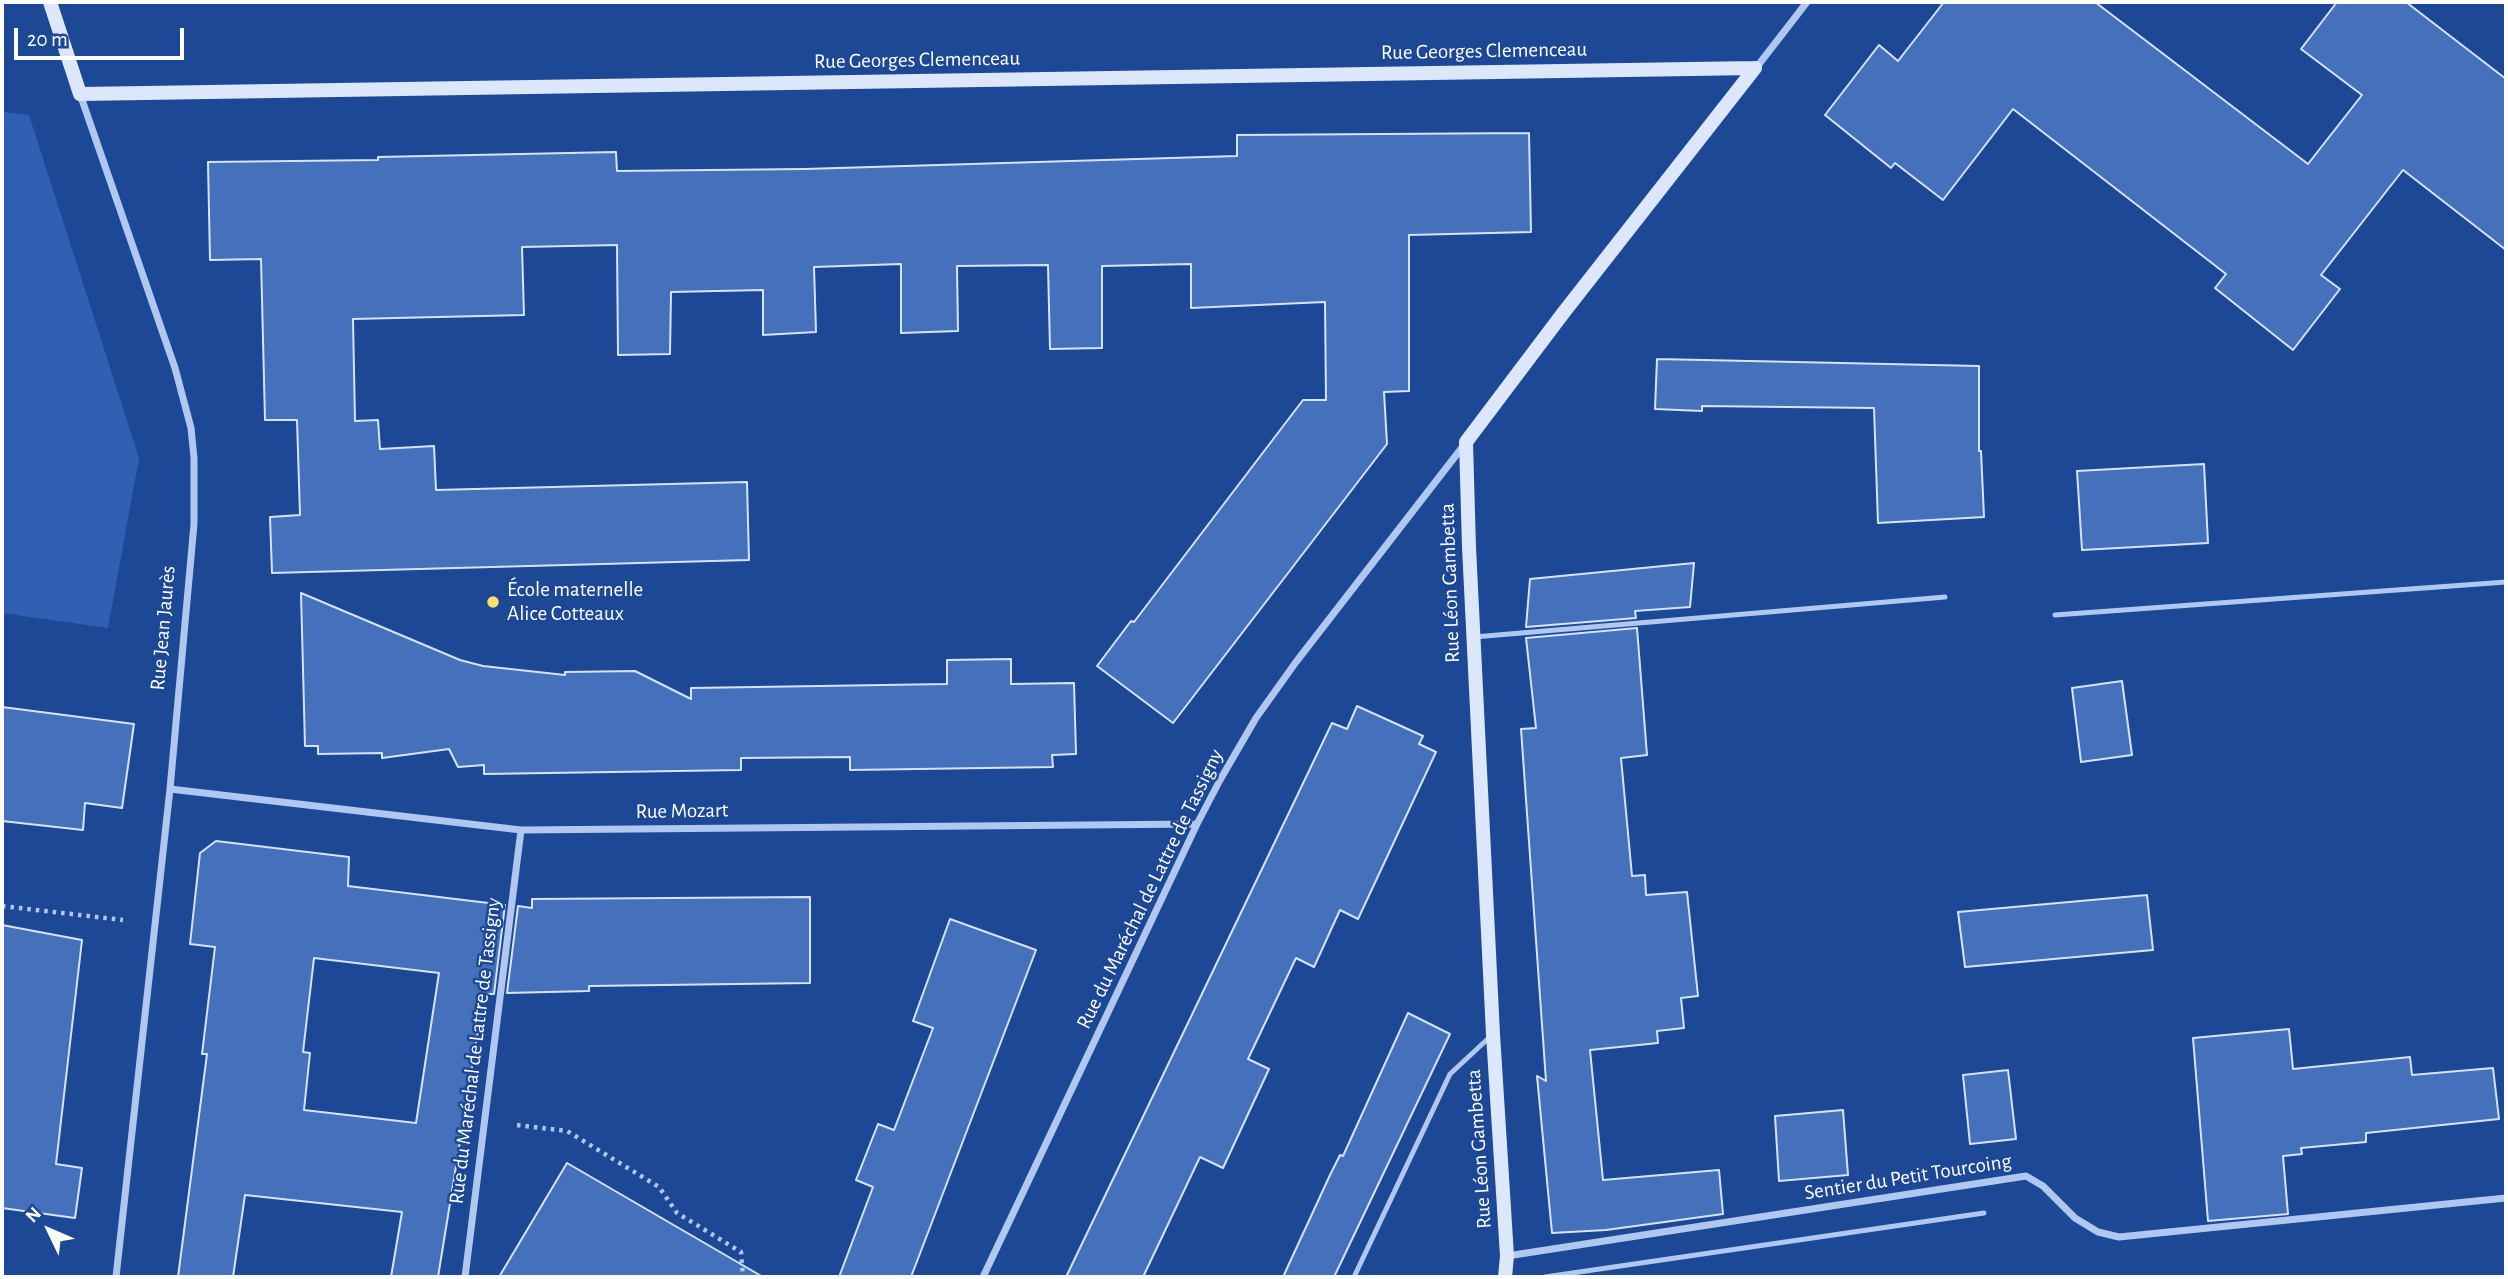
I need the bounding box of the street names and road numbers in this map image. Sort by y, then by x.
street label: Rue Georges Clemenceau [1381,37,1587,65]
street label: Rue Georges Clemenceau [814,46,1020,74]
street label: Rue Léon Gambetta [1435,503,1465,663]
street label: Rue Jean Jaurès [145,565,181,691]
street label: Rue du Maréchal de Lattre de Tassigny [1071,745,1229,1033]
street label: Rue Mozart [635,798,729,824]
street label: Rue du Maréchal de Lattre de Tassigny [444,896,506,1206]
street label: Rue Léon Gambetta [1461,1068,1497,1230]
street label: Sentier du Petit Tourcoing [1803,1148,2013,1206]

